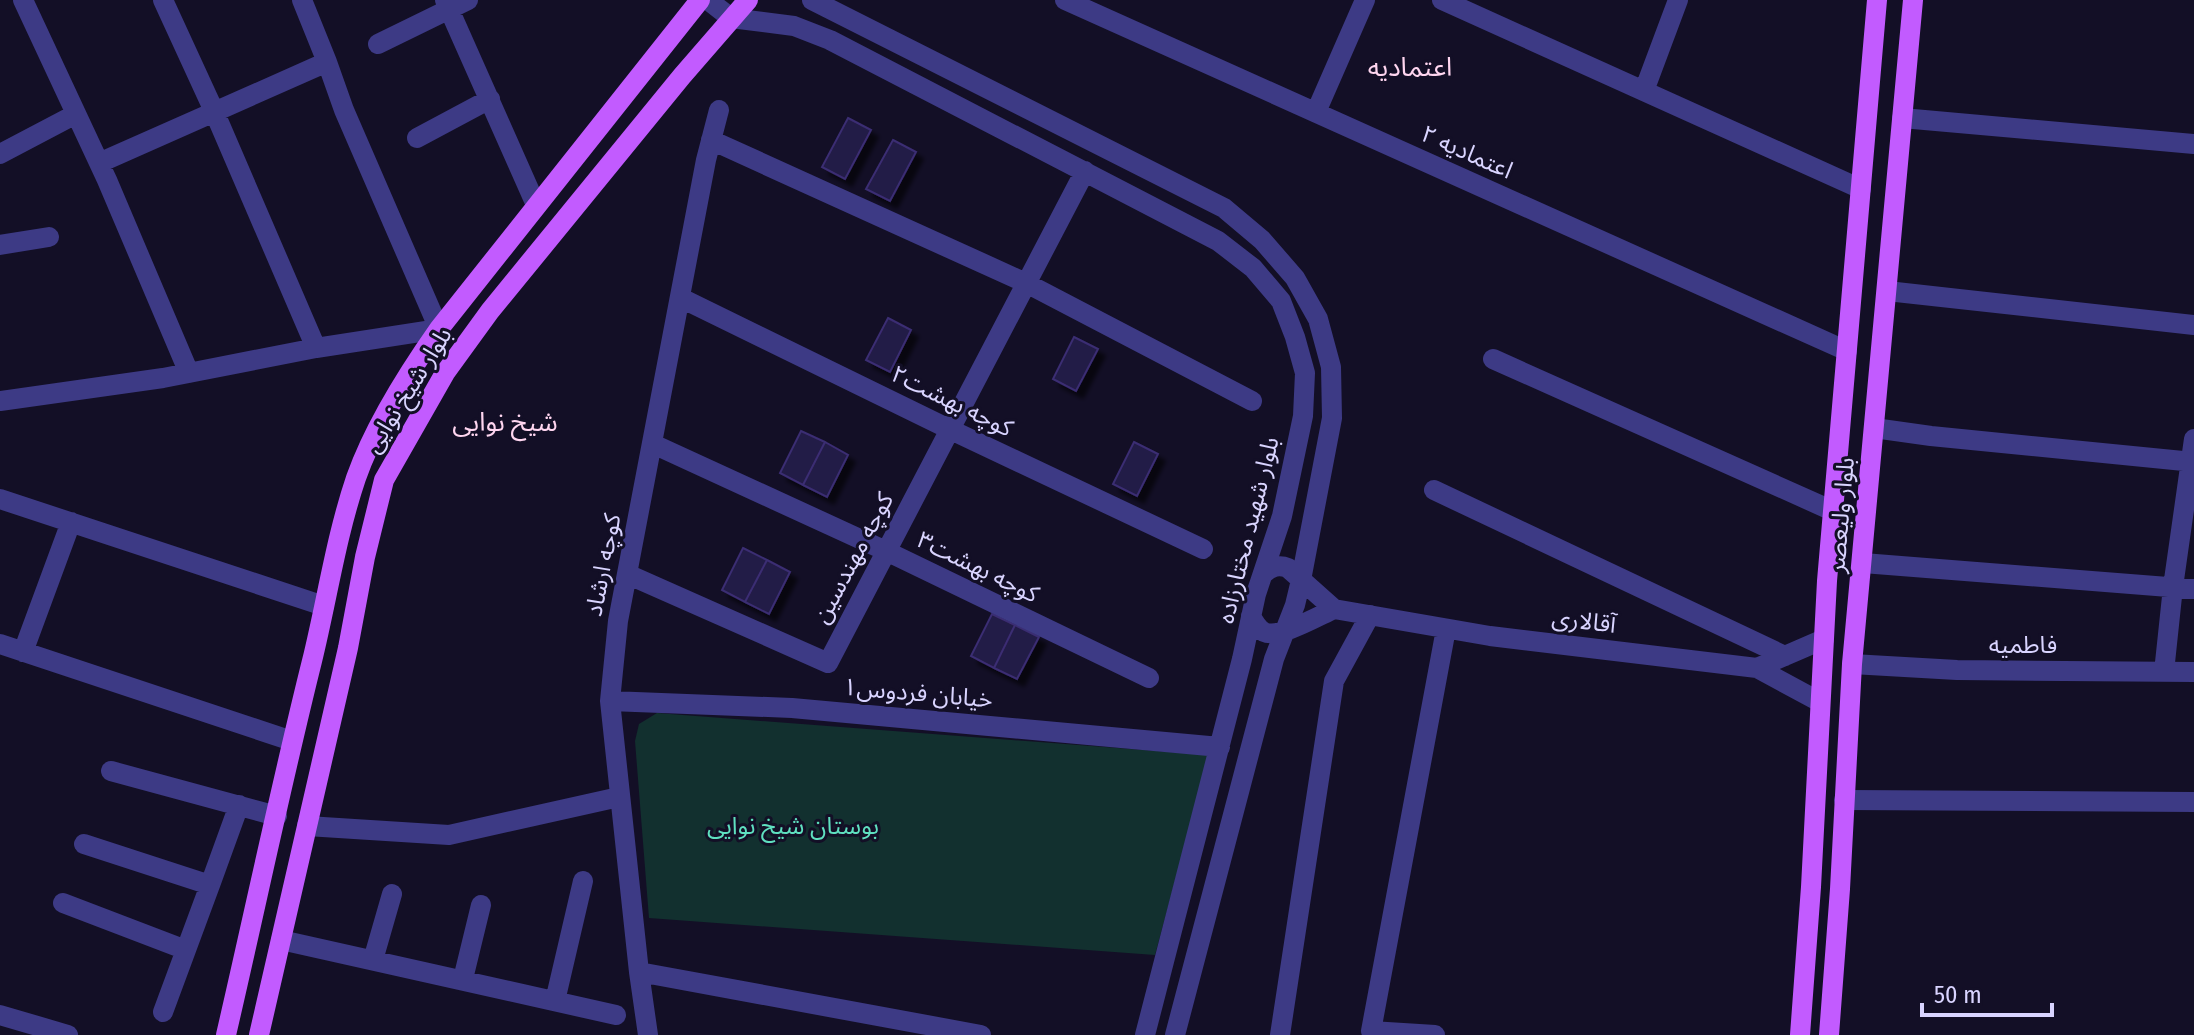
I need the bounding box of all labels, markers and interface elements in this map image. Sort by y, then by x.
district label: اعتمادیه [1368,52,1452,83]
street label: اعتمادیه ۲ [1417,119,1517,185]
street label: بلوار شیخ نوایی [358,322,460,459]
street label: کوچه بهشت۲ [886,360,1018,444]
district label: شیخ نوایی [452,407,558,442]
street label: بلوار شهید مختارزاده [1211,434,1285,626]
street label: بلوار ولیعصر [1822,456,1860,575]
street label: کوچه مهندسین [807,487,901,629]
street label: کوچه ارشاد [579,510,628,619]
street label: کوچه بهشت۳ [912,526,1044,610]
street label: آقالاری [1550,603,1619,639]
street label: فاطمیه [1989,631,2057,659]
street label: خیابان فردوس۱ [842,673,994,713]
park label: بوستان شیخ نوایی [707,812,879,843]
scale bar [1922,967,2052,1017]
text: 50 m [1934,981,1982,1009]

